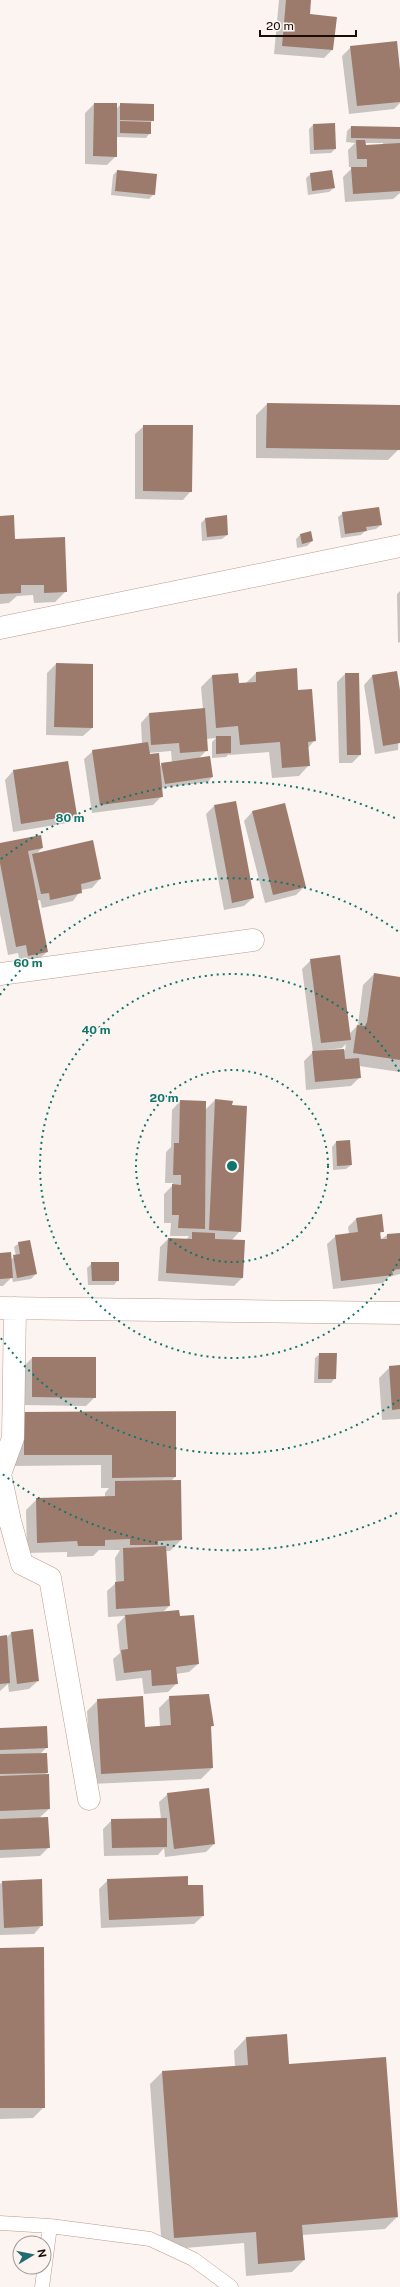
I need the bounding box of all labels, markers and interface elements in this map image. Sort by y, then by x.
scale bar [260,12,356,38]
text: 20 m [266,19,294,33]
text: 80 m [55,811,85,825]
text: 60 m [13,956,43,970]
text: 40 m [81,1023,111,1037]
text: 20 m [150,1091,179,1105]
centre of rings [225,1159,239,1173]
north arrow [12,2235,52,2275]
text: N [35,2248,49,2259]

